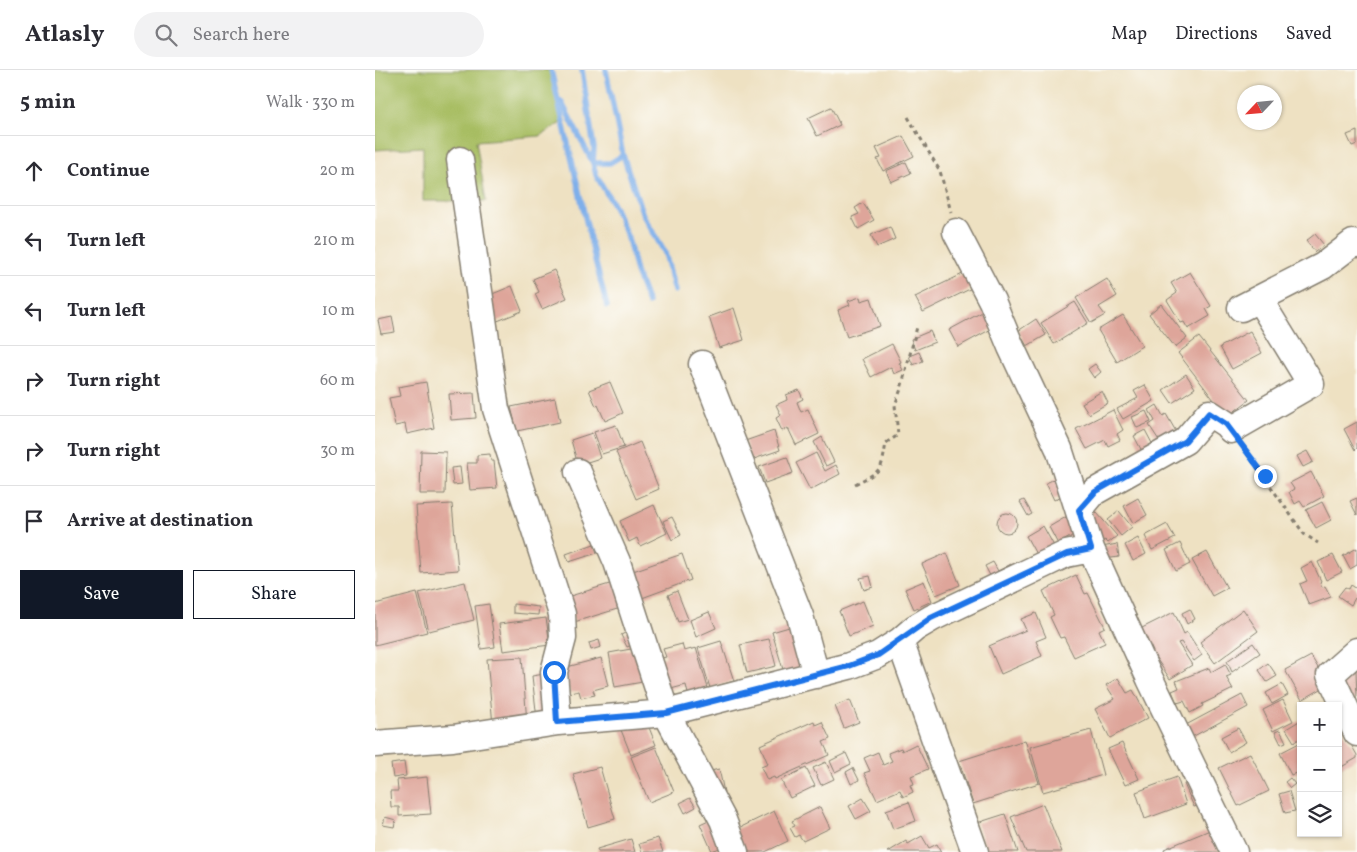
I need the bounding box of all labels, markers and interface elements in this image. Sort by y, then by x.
search box [134,12,484,57]
text: Atlasly [25,18,104,52]
icon: search [152,21,180,49]
text: Search here [192,22,290,48]
text: Map [1111,22,1147,47]
text: Directions [1175,22,1258,47]
text: Saved [1286,22,1332,47]
north arrow [1237,85,1282,130]
text: 5 min [20,88,76,117]
text: Walk · 330 m [266,92,355,114]
icon: ahead [20,157,48,185]
text: Continue [67,158,150,184]
text: 20 m [320,160,355,182]
icon: left [20,227,48,255]
text: Turn left [67,228,146,254]
text: 210 m [313,230,355,252]
icon: left [20,297,48,325]
text: Turn left [67,298,146,324]
text: 10 m [322,300,355,322]
icon: right [20,367,48,395]
text: Turn right [67,368,160,394]
text: 60 m [320,370,355,392]
icon: right [20,437,48,465]
text: Turn right [67,438,160,464]
text: 30 m [320,440,355,462]
route end [1254,465,1277,488]
icon: arrive [20,507,48,535]
text: Arrive at destination [67,508,253,534]
button: Save [20,570,183,619]
button: Share [193,570,355,619]
route start [543,661,566,684]
map controls [1297,702,1342,837]
button: + [1297,702,1342,747]
button: − [1297,747,1342,792]
button: layers [1297,792,1342,837]

